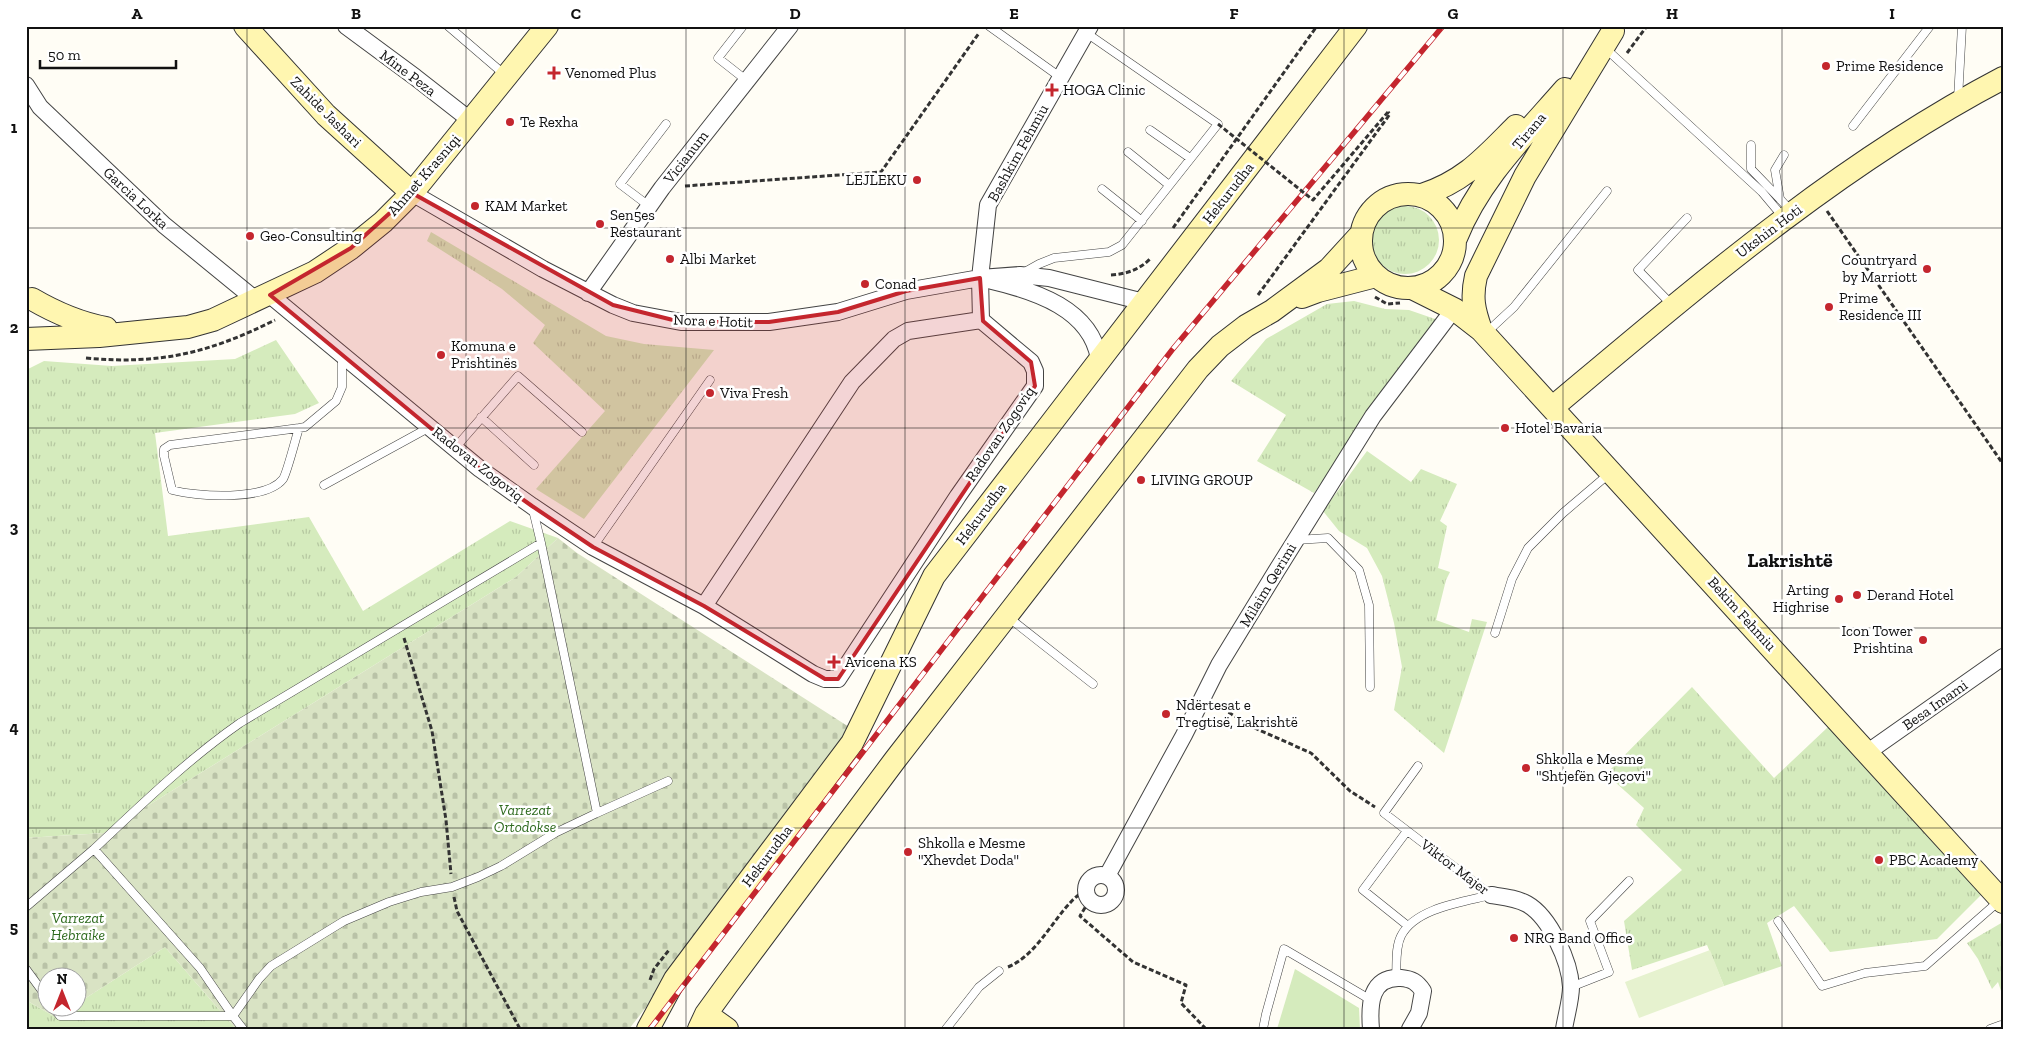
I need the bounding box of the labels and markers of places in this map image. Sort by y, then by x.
place label: Prime Residence [1836,57,1943,75]
marker: Prime Residence [1820,60,1832,72]
place label: Venomed Plus [564,64,656,82]
marker: Venomed Plus [547,66,561,80]
place label: HOGA Clinic [1063,81,1146,99]
marker: HOGA Clinic [1045,83,1059,97]
place label: Te Rexha [520,113,578,131]
marker: Te Rexha [504,116,516,128]
place label: LEJLEKU [846,171,907,189]
marker: LEJLEKU [911,174,923,186]
place label: KAM Market [485,197,568,215]
marker: KAM Market [469,200,481,212]
place label: Sen5es Restaurant [610,206,682,241]
marker: Sen5es Restaurant [594,218,606,230]
place label: Geo-Consulting [260,227,362,245]
marker: Geo-Consulting [244,230,256,242]
place label: Albi Market [680,250,756,268]
place label: Countryard by Marriott [1841,251,1918,286]
marker: Albi Market [664,253,676,265]
marker: Countryard by Marriott [1921,263,1933,275]
place label: Conad [875,275,917,293]
marker: Conad [859,278,871,290]
place label: Prime Residence III [1839,289,1922,324]
marker: Prime Residence III [1823,301,1835,313]
place label: Komuna e Prishtinës [451,337,517,372]
marker: Komuna e Prishtinës [435,349,447,361]
place label: Viva Fresh [719,384,789,402]
marker: Viva Fresh [704,387,716,399]
place label: Hotel Bavaria [1515,419,1602,437]
marker: Hotel Bavaria [1499,422,1511,434]
place label: LIVING GROUP [1151,471,1253,489]
marker: LIVING GROUP [1135,474,1147,486]
place label: Arting Highrise [1773,581,1829,616]
place label: Derand Hotel [1867,586,1954,604]
marker: Derand Hotel [1851,589,1863,601]
marker: Arting Highrise [1833,593,1845,605]
place label: Icon Tower Prishtina [1842,622,1913,657]
marker: Icon Tower Prishtina [1917,634,1929,646]
place label: Avicena KS [845,653,917,671]
marker: Avicena KS [827,655,841,669]
place label: Ndërtesat e Tregtisë, Lakrishtë [1176,696,1298,731]
marker: Ndërtesat e Tregtisë, Lakrishtë [1160,708,1172,720]
place label: Shkolla e Mesme "Shtjefën Gjeçovi" [1536,750,1651,785]
marker: Shkolla e Mesme "Shtjefën Gjeçovi" [1520,762,1532,774]
place label: Shkolla e Mesme "Xhevdet Doda" [918,834,1025,869]
marker: Shkolla e Mesme "Xhevdet Doda" [902,846,914,858]
place label: PBC Academy [1889,851,1979,869]
marker: PBC Academy [1873,854,1885,866]
place label: NRG Band Office [1524,929,1632,947]
marker: NRG Band Office [1508,932,1520,944]

